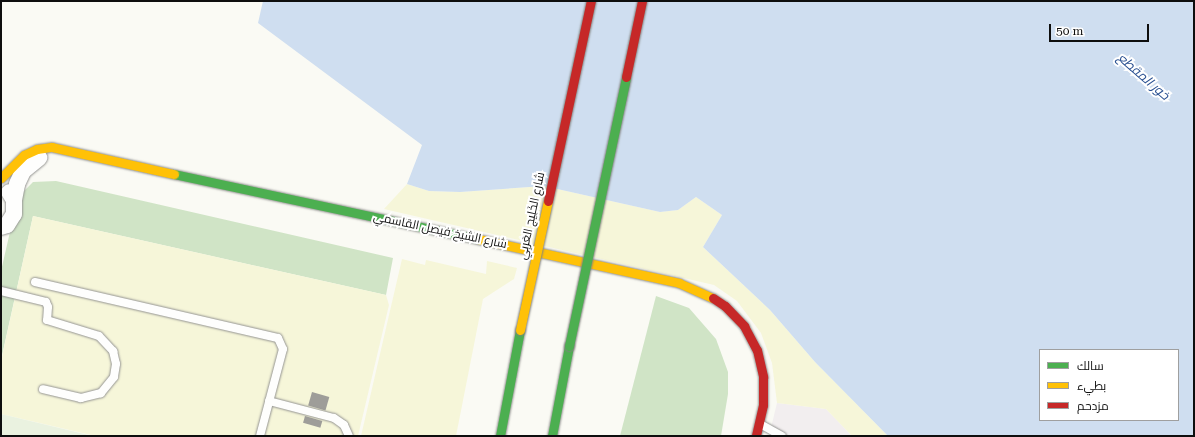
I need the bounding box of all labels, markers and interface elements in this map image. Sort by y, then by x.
scale bar [1051,16,1151,42]
text: 50 m [1056,24,1083,38]
water label: خور المقطع [1114,50,1172,104]
street label: شارع الخَلِيج العَربِي [516,171,548,261]
street label: شارع الشيخ فيصل القاسمي [372,210,508,252]
legend [1039,349,1179,421]
text: سالك [1077,359,1104,373]
text: بطيء [1077,379,1106,393]
text: مزدحم [1077,399,1109,413]

